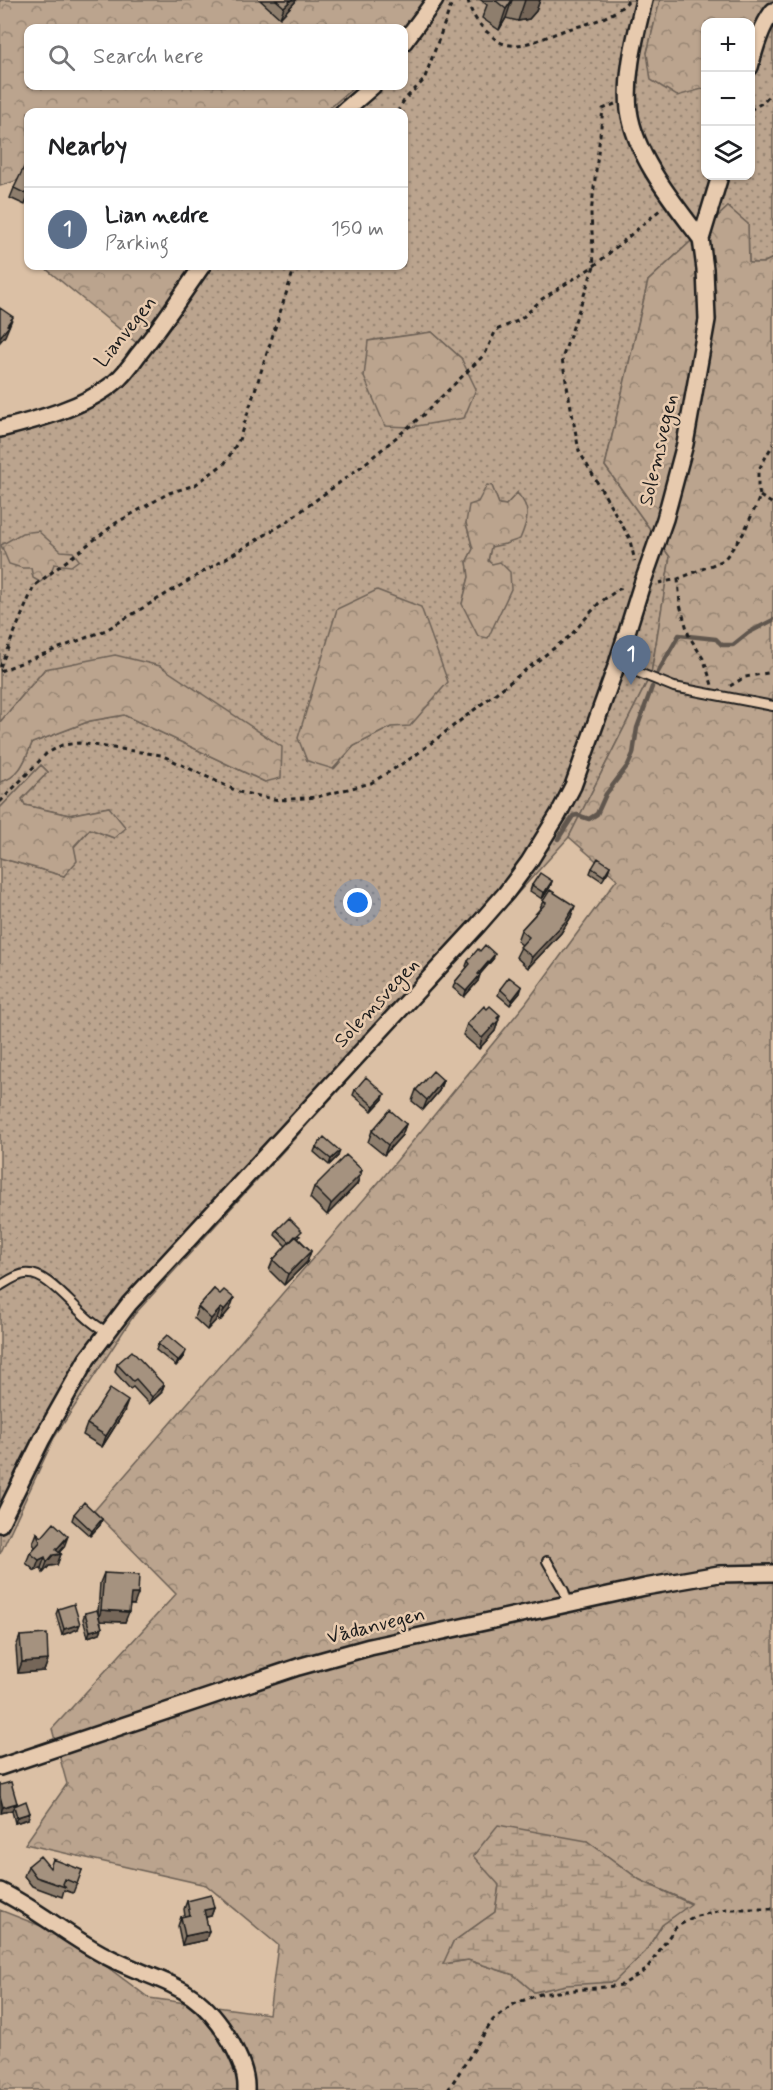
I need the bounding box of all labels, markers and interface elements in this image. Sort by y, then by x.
map controls [701,18,755,180]
button: + [701,18,755,72]
search box [24,24,408,90]
icon: search [45,41,78,74]
text: Search here [93,43,204,71]
button: − [701,72,755,126]
button: layers [701,126,755,180]
text: Nearby [48,130,127,164]
text: Lian nedre [105,202,209,230]
text: 1 [63,216,72,243]
text: 150 m [331,216,384,243]
text: Parking [105,230,169,257]
street label: Lianvegen [89,290,163,374]
street label: Solemsvegen [633,391,686,509]
pin: 1 [612,636,650,685]
your location [343,888,372,917]
street label: Solemsvegen [328,952,426,1055]
street label: Vådanvegen [324,1601,428,1651]

